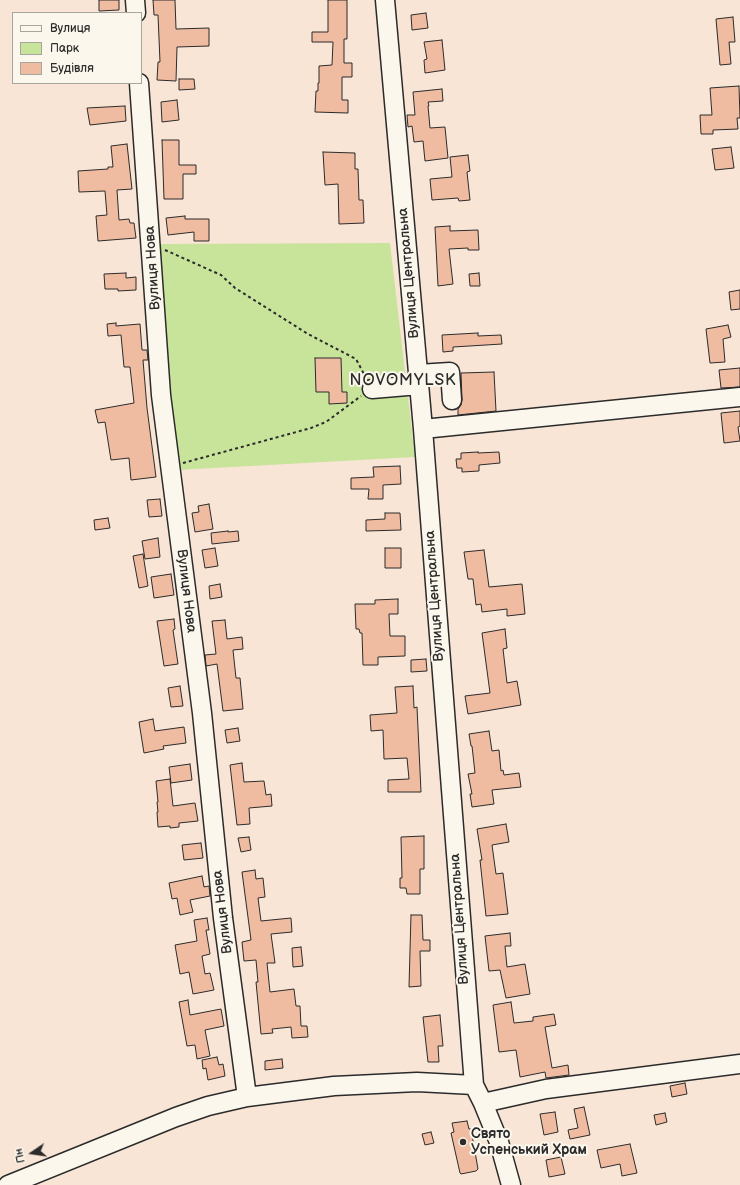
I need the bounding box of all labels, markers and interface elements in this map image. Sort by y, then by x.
legend [12,12,142,84]
text: Вулиця [50,21,90,36]
text: Парк [50,41,79,56]
text: Будівля [50,61,94,76]
street label: Вулиця Центральна [395,207,423,339]
street label: Вулиця Нова [142,225,164,311]
district label: NOVOMYLSK [350,371,456,391]
street label: Вулиця Центральна [422,530,448,662]
street label: Вулиця Нова [173,548,199,634]
street label: Вулиця Центральна [447,853,473,985]
street label: Вулиця Нова [210,869,236,955]
place label: Свято Успенський Храм [471,1126,587,1158]
north arrow [12,1133,52,1173]
marker: Свято Успенський Храм [458,1137,468,1147]
text: Пн [12,1147,28,1164]

